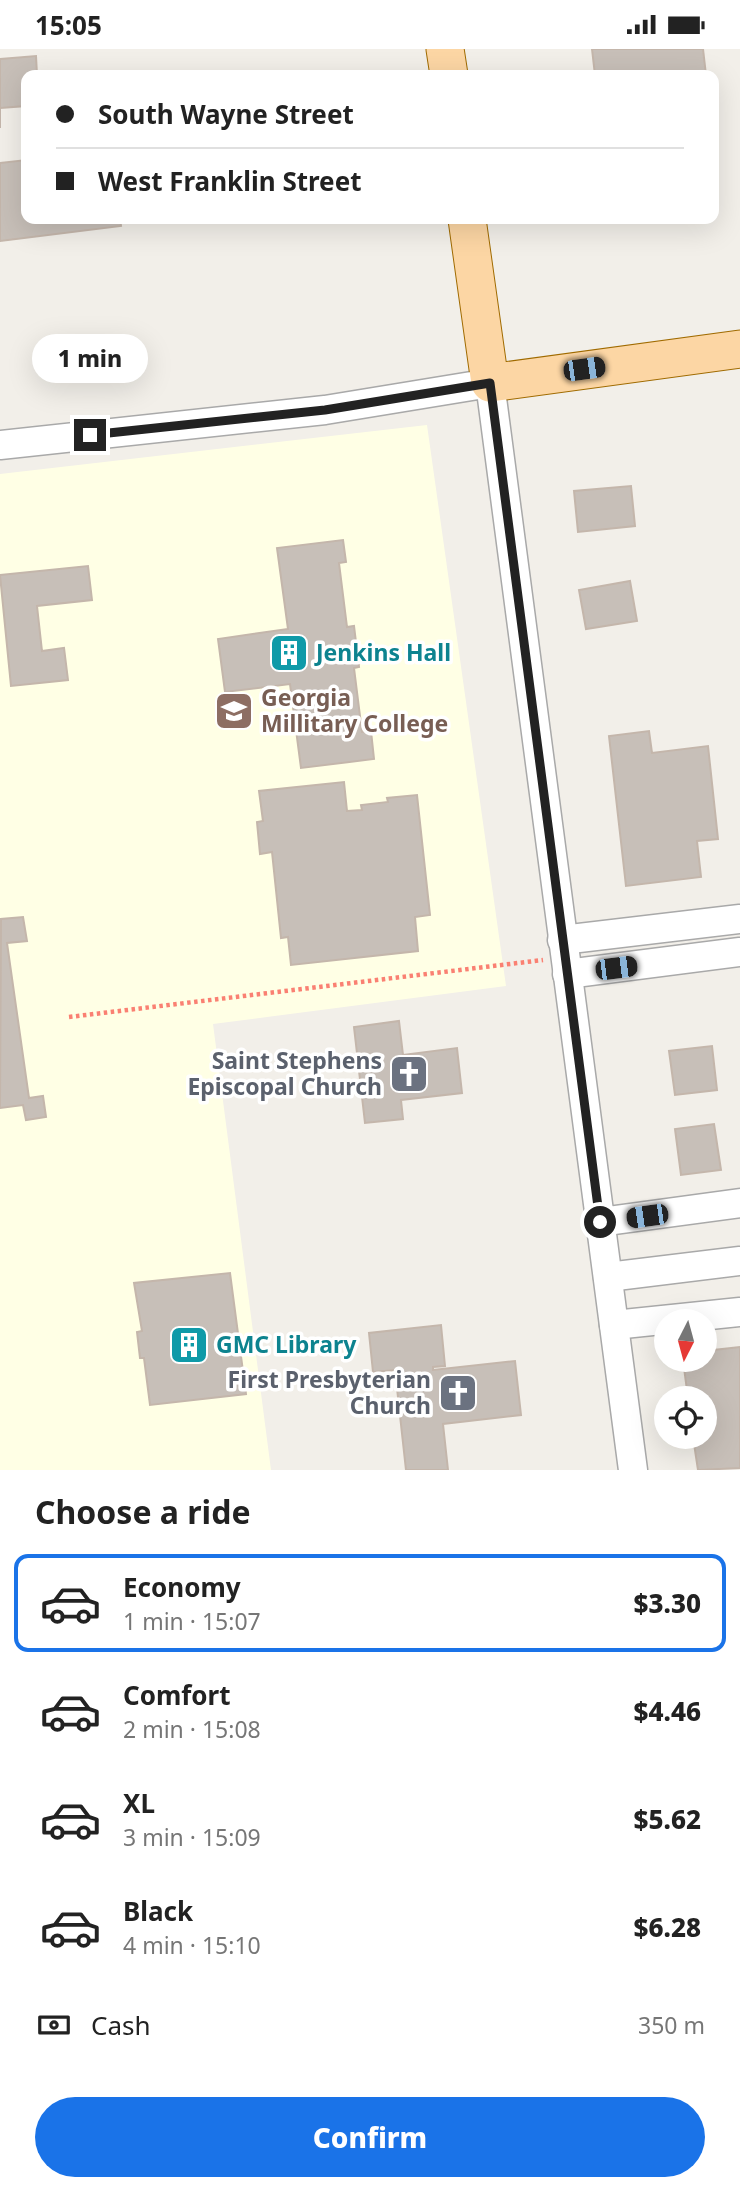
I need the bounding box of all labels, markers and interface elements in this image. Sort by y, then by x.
text: 15:05 [35,7,102,43]
text: South Wayne Street [98,96,354,132]
text: West Franklin Street [98,163,361,199]
callout: 1 min [32,333,148,383]
text: 1 min [58,342,122,374]
car [562,356,607,382]
route end [74,419,106,451]
building icon: Jenkins Hall [268,632,310,674]
place label: Jenkins Hall [314,636,451,668]
place label: Georgia Millitary College [261,681,448,739]
school or university icon: Georgia Millitary College [213,690,255,732]
car [594,955,639,981]
place label: Saint Stephens Episcopal Church [187,1044,382,1102]
church icon: Saint Stephens Episcopal Church [388,1053,430,1095]
car [625,1203,670,1229]
route start [584,1206,616,1238]
north arrow [654,1309,718,1372]
map controls [654,1309,717,1449]
building icon: GMC Library [168,1324,210,1366]
place label: GMC Library [216,1328,357,1360]
place label: First Presbyterian Church [228,1363,431,1421]
church icon: First Presbyterian Church [437,1372,479,1414]
button: locate [654,1386,717,1449]
text: Choose a ride [35,1490,251,1533]
text: Economy [123,1569,241,1605]
icon: car [39,1572,102,1635]
text: $3.30 [634,1585,701,1621]
text: 1 min · 15:07 [123,1605,261,1637]
text: Comfort [123,1677,231,1713]
icon: car [39,1680,102,1743]
text: $4.46 [634,1693,701,1729]
text: 2 min · 15:08 [123,1713,261,1745]
text: XL [123,1785,155,1821]
icon: car [39,1788,102,1851]
text: $5.62 [634,1801,701,1837]
text: 3 min · 15:09 [123,1821,261,1853]
text: Black [123,1893,193,1929]
icon: car [39,1896,102,1959]
text: $6.28 [634,1909,701,1945]
text: 4 min · 15:10 [123,1929,261,1961]
icon: cash [35,2006,73,2044]
text: Cash [91,2007,151,2043]
text: 350 m [638,2009,705,2041]
button: Confirm [35,2097,705,2177]

